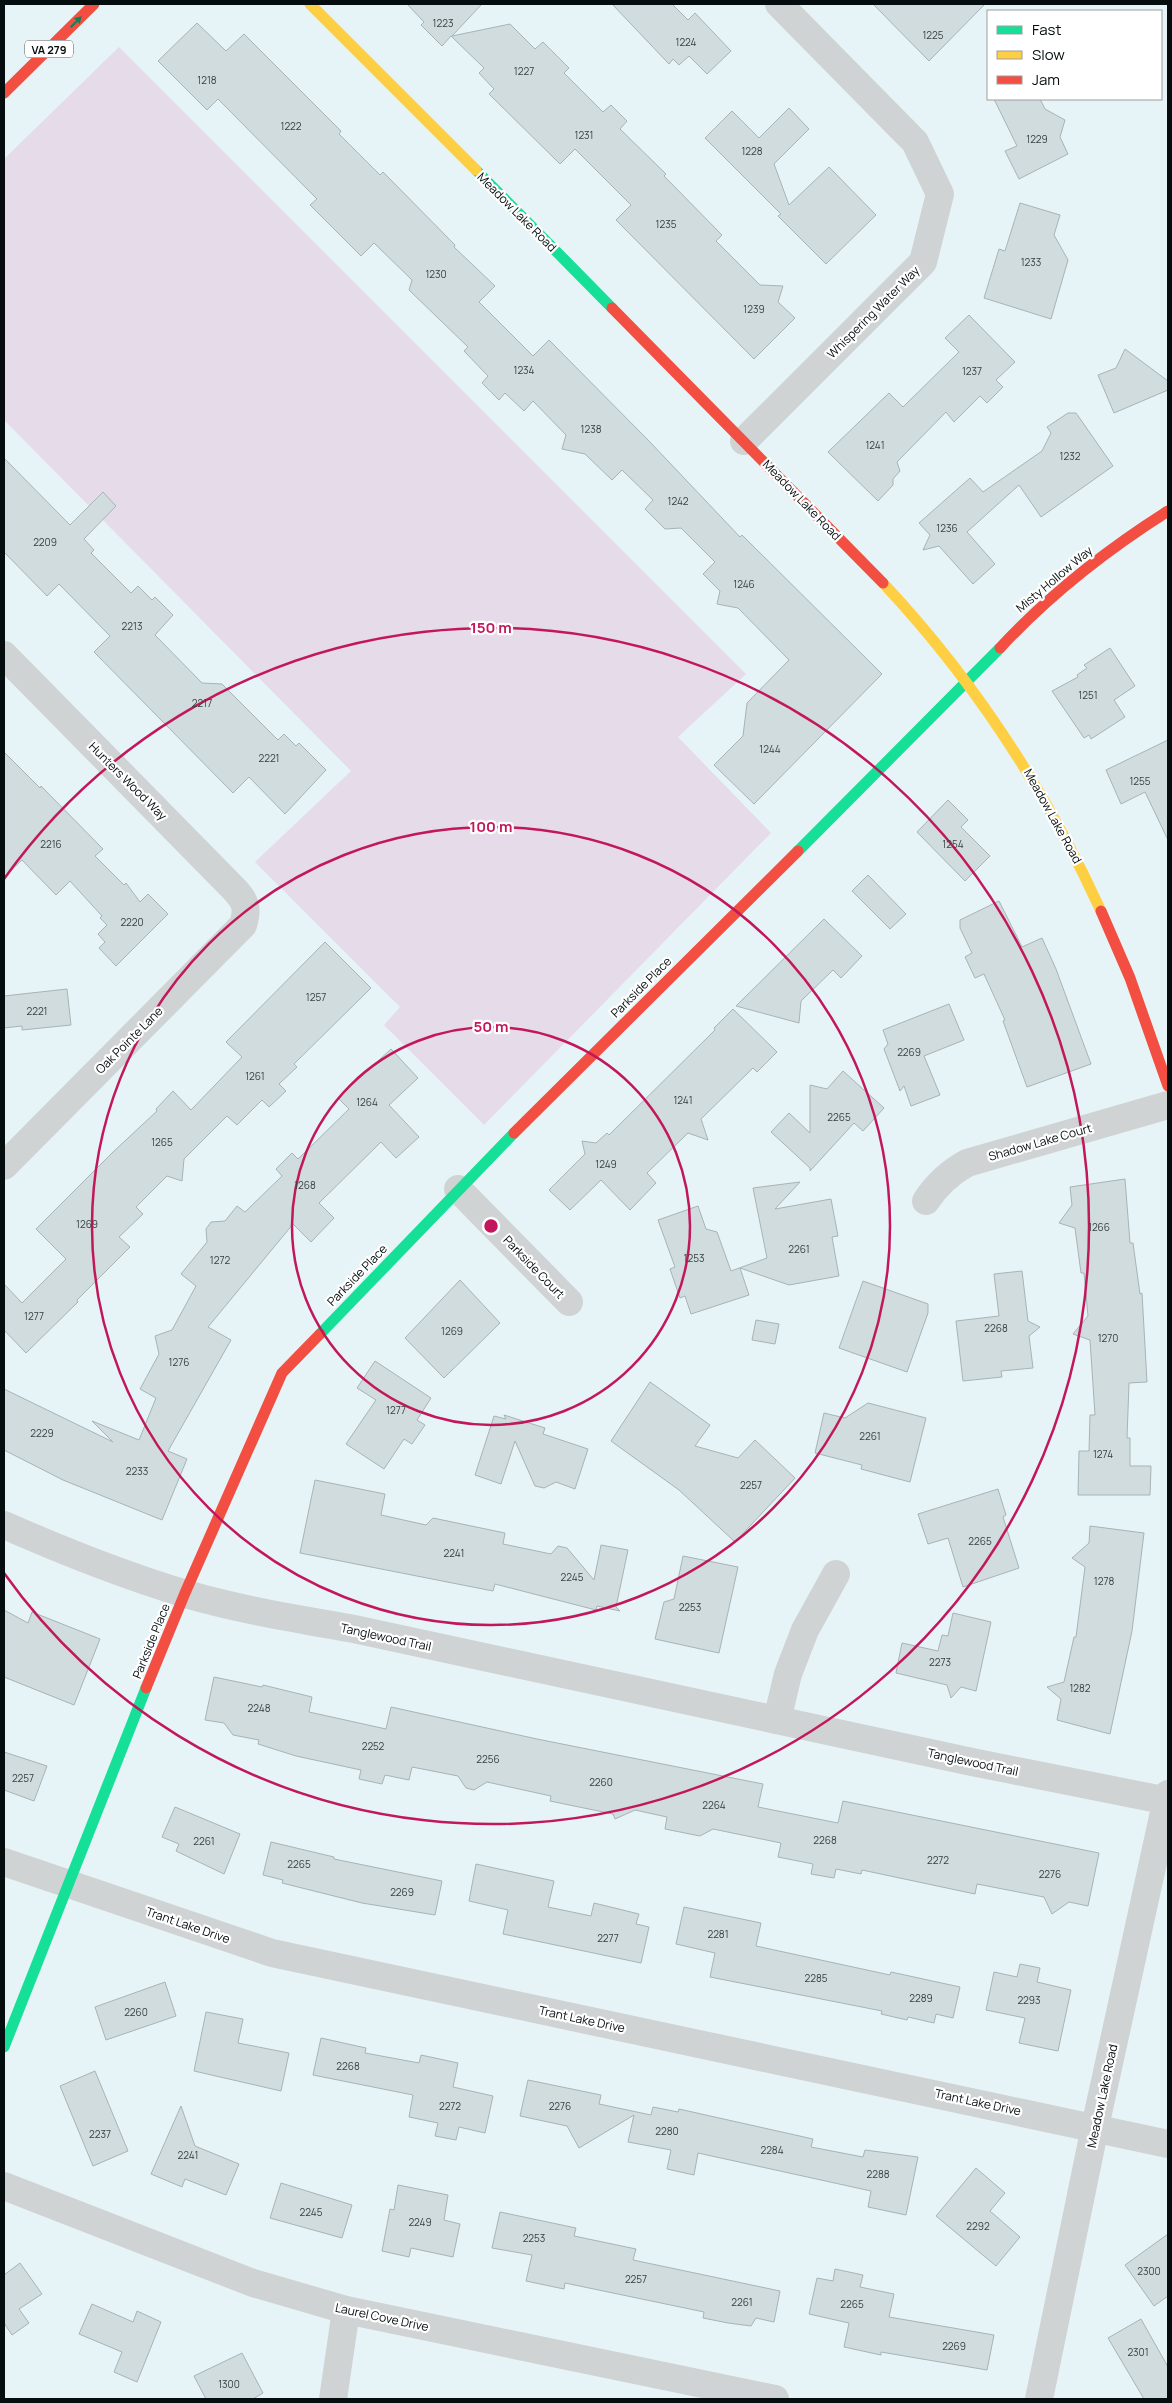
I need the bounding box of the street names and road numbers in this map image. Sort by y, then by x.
road number: VA 279 [25,41,73,58]
street label: Meadow Lake Road [474,169,560,255]
street label: Whispering Water Way [823,262,923,362]
street label: Meadow Lake Road [759,456,845,544]
street label: Misty Hollow Way [1012,541,1096,616]
street label: Hunters Wood Way [85,738,171,824]
street label: Meadow Lake Road [1020,766,1086,866]
street label: Parkside Place [607,953,675,1021]
street label: Oak Pointe Lane [92,1003,166,1077]
street label: Shadow Lake Court [986,1119,1094,1165]
street label: Parkside Court [500,1232,569,1302]
street label: Parkside Place [323,1240,391,1310]
street label: Parkside Place [128,1601,174,1681]
street label: Tanglewood Trail [339,1619,433,1655]
street label: Tanglewood Trail [926,1744,1020,1780]
street label: Trant Lake Drive [144,1903,232,1947]
street label: Trant Lake Drive [537,2002,627,2036]
street label: Meadow Lake Road [1083,2043,1121,2149]
street label: Trant Lake Drive [933,2085,1023,2119]
street label: Laurel Cove Drive [334,2299,430,2335]

